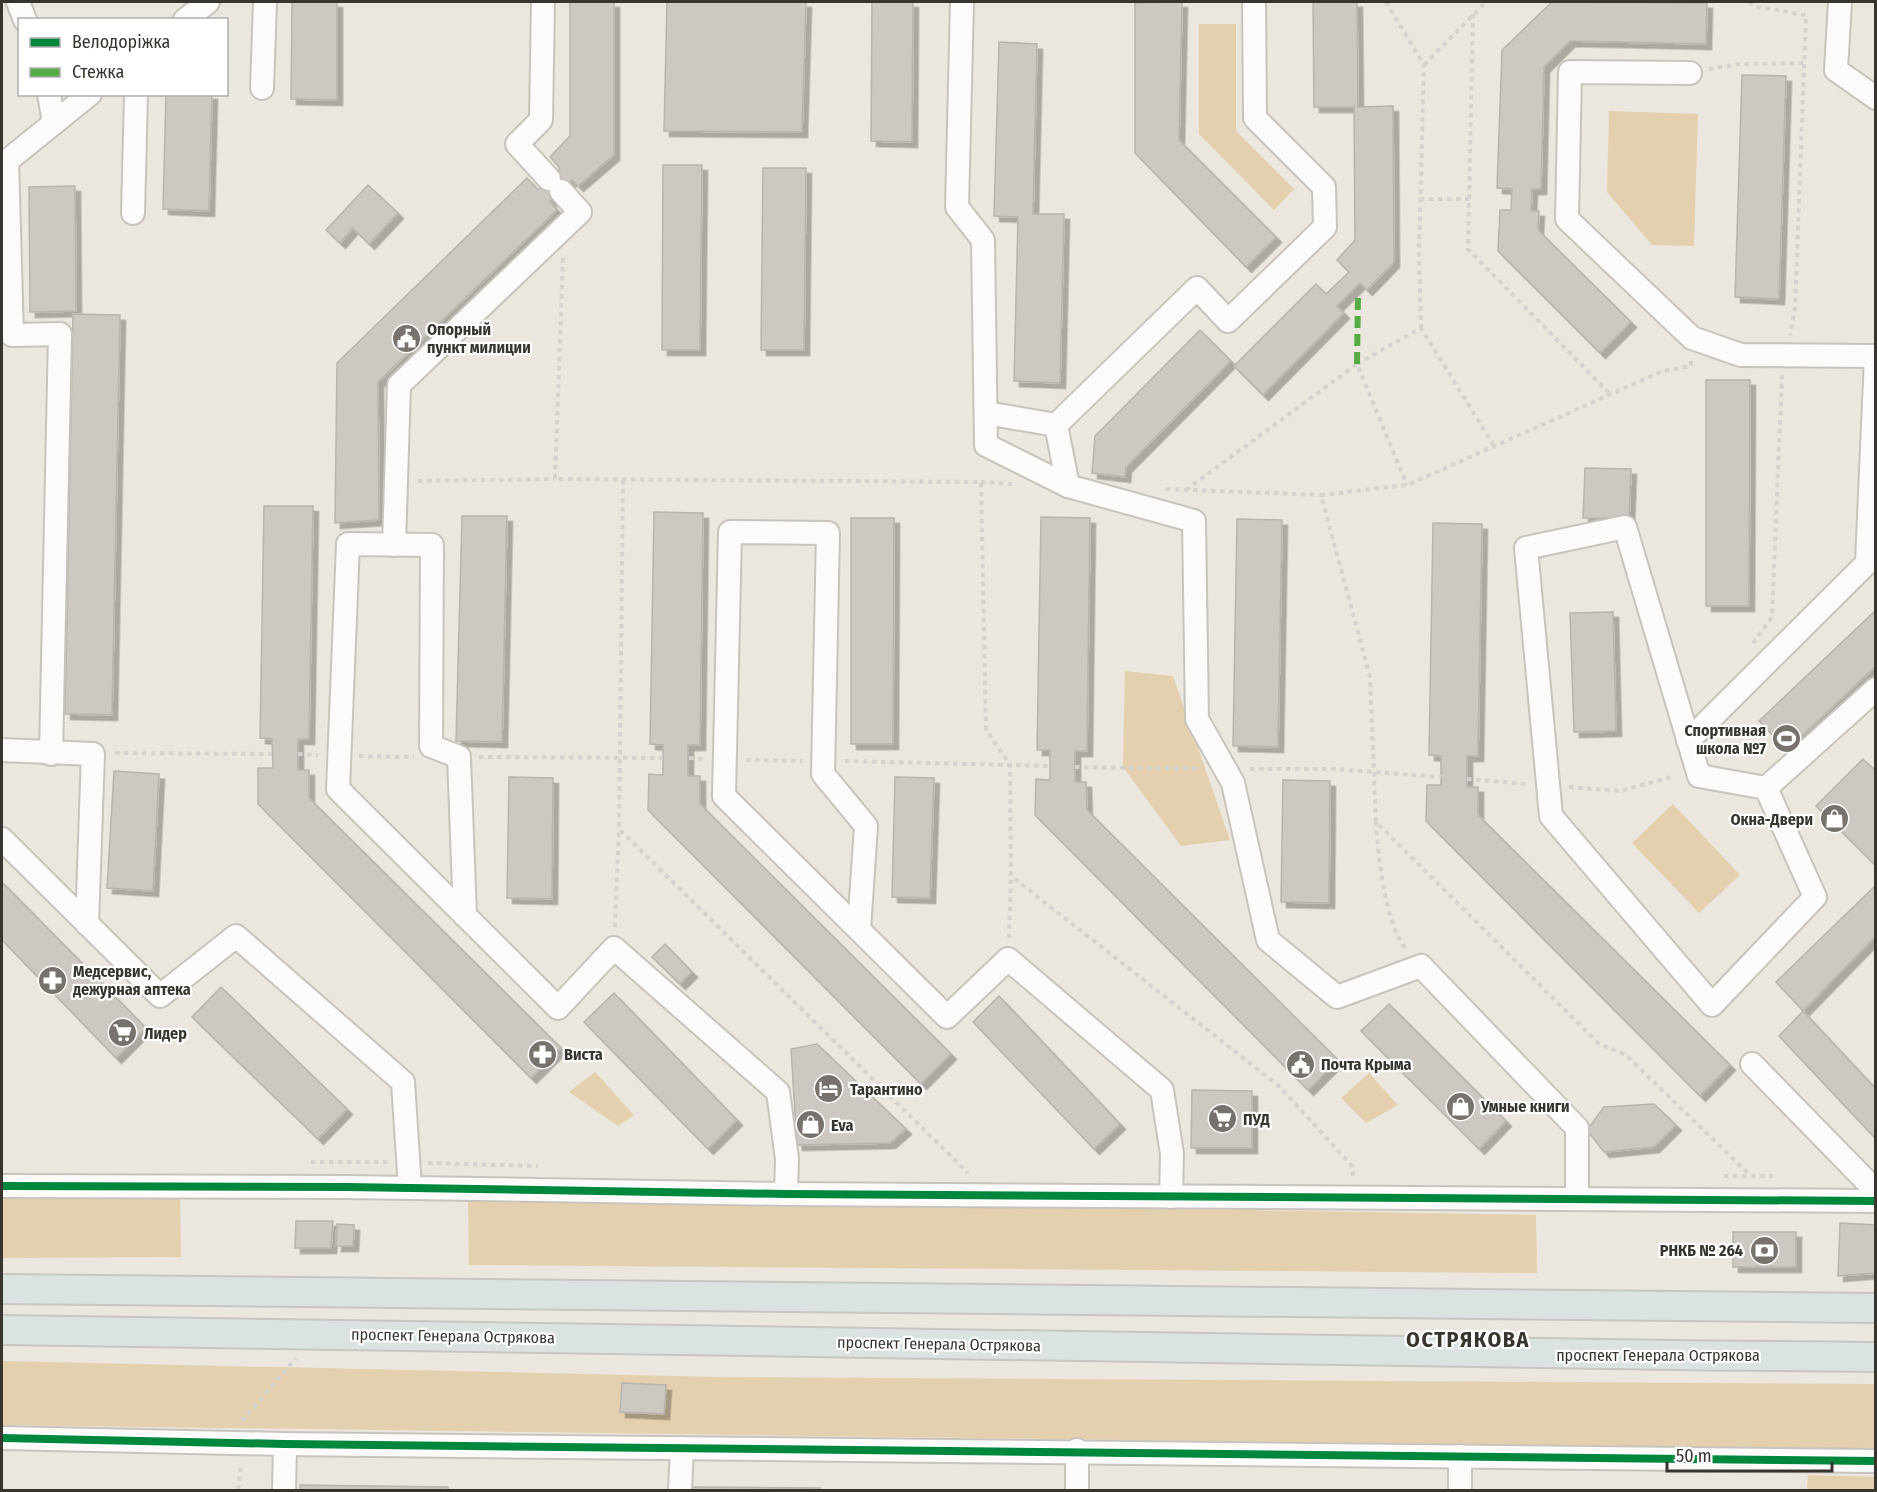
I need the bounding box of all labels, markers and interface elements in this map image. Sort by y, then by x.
legend [18,18,228,96]
text: Велодоріжка [72,31,170,53]
text: Стежка [72,61,125,83]
place label: Опорный пункт милиции [427,320,531,357]
public building icon: Опорный пункт милиции [390,322,422,354]
place label: Спортивная школа №7 [1684,721,1766,758]
sports icon: Спортивная школа №7 [1771,723,1803,755]
shop icon: Окна-Двери [1818,803,1850,835]
place label: Окна-Двери [1730,810,1813,829]
place label: Медсервис, дежурная аптека [72,962,191,999]
pharmacy icon: Медсервис, дежурная аптека [36,964,68,996]
supermarket icon: Лидер [107,1017,139,1049]
place label: Лидер [144,1024,187,1043]
pharmacy icon: Виста [527,1038,559,1070]
place label: Виста [564,1045,603,1064]
public building icon: Почта Крыма [1284,1048,1316,1080]
place label: Почта Крыма [1321,1055,1412,1074]
hotel icon: Тарантино [813,1073,845,1105]
place label: Тарантино [850,1080,923,1099]
shop icon: Умные книги [1444,1090,1476,1122]
place label: Умные книги [1480,1097,1570,1116]
supermarket icon: ПУД [1206,1103,1238,1135]
shop icon: Eva [794,1109,826,1141]
place label: ПУД [1243,1110,1270,1129]
place label: Eva [831,1116,853,1135]
bank icon: РНКБ № 264 [1748,1234,1780,1266]
place label: РНКБ № 264 [1660,1241,1743,1260]
street label: проспект Генерала Острякова [351,1325,555,1347]
district label: ОСТРЯКОВА [1406,1326,1530,1353]
street label: проспект Генерала Острякова [837,1333,1041,1355]
street label: проспект Генерала Острякова [1556,1346,1760,1365]
scale bar [1667,1435,1832,1473]
text: 50 m [1676,1445,1712,1467]

